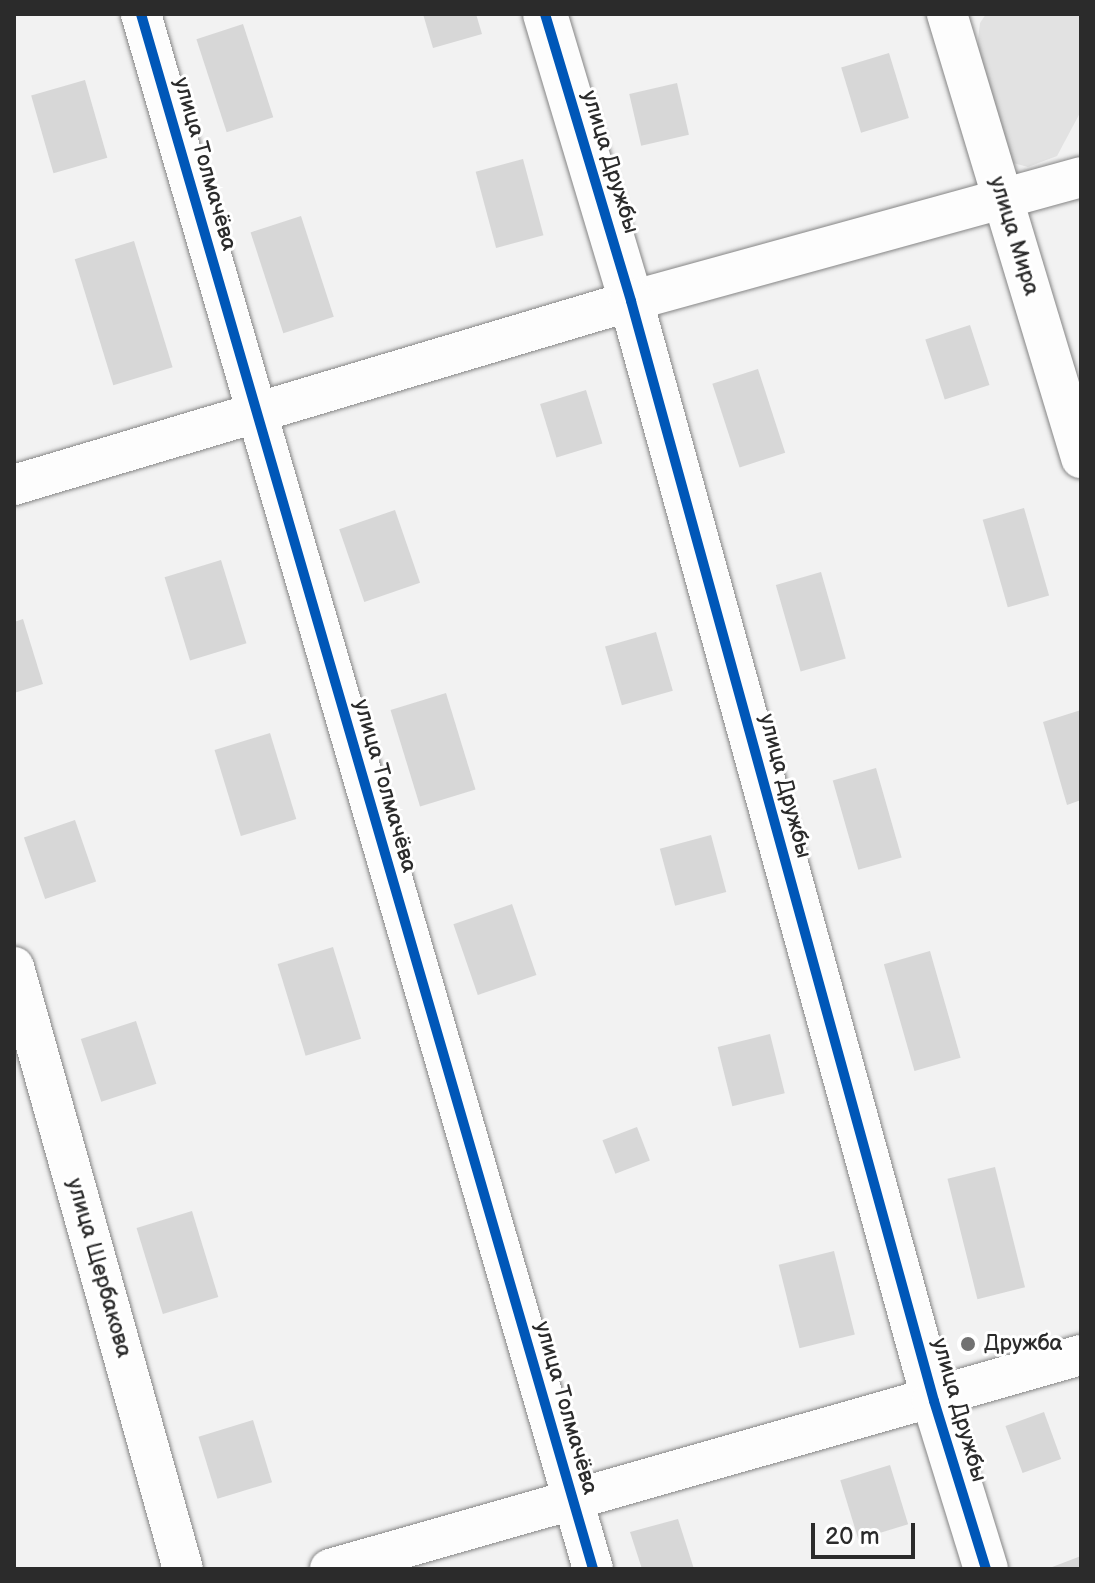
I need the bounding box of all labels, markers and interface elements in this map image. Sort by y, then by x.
street label: улица Толмачёва [168,74,242,254]
street label: улица Дружбы [576,87,644,237]
street label: улица Мира [983,173,1045,299]
street label: улица Толмачёва [348,696,422,876]
street label: улица Дружбы [753,711,817,861]
street label: улица Щербакова [61,1175,137,1361]
street label: улица Толмачёва [529,1318,603,1498]
place label: Дружба [984,1331,1062,1357]
street label: улица Дружбы [926,1335,992,1485]
marker: Дружба [959,1335,977,1353]
scale bar [815,1507,919,1557]
text: 20 m [825,1522,880,1551]

